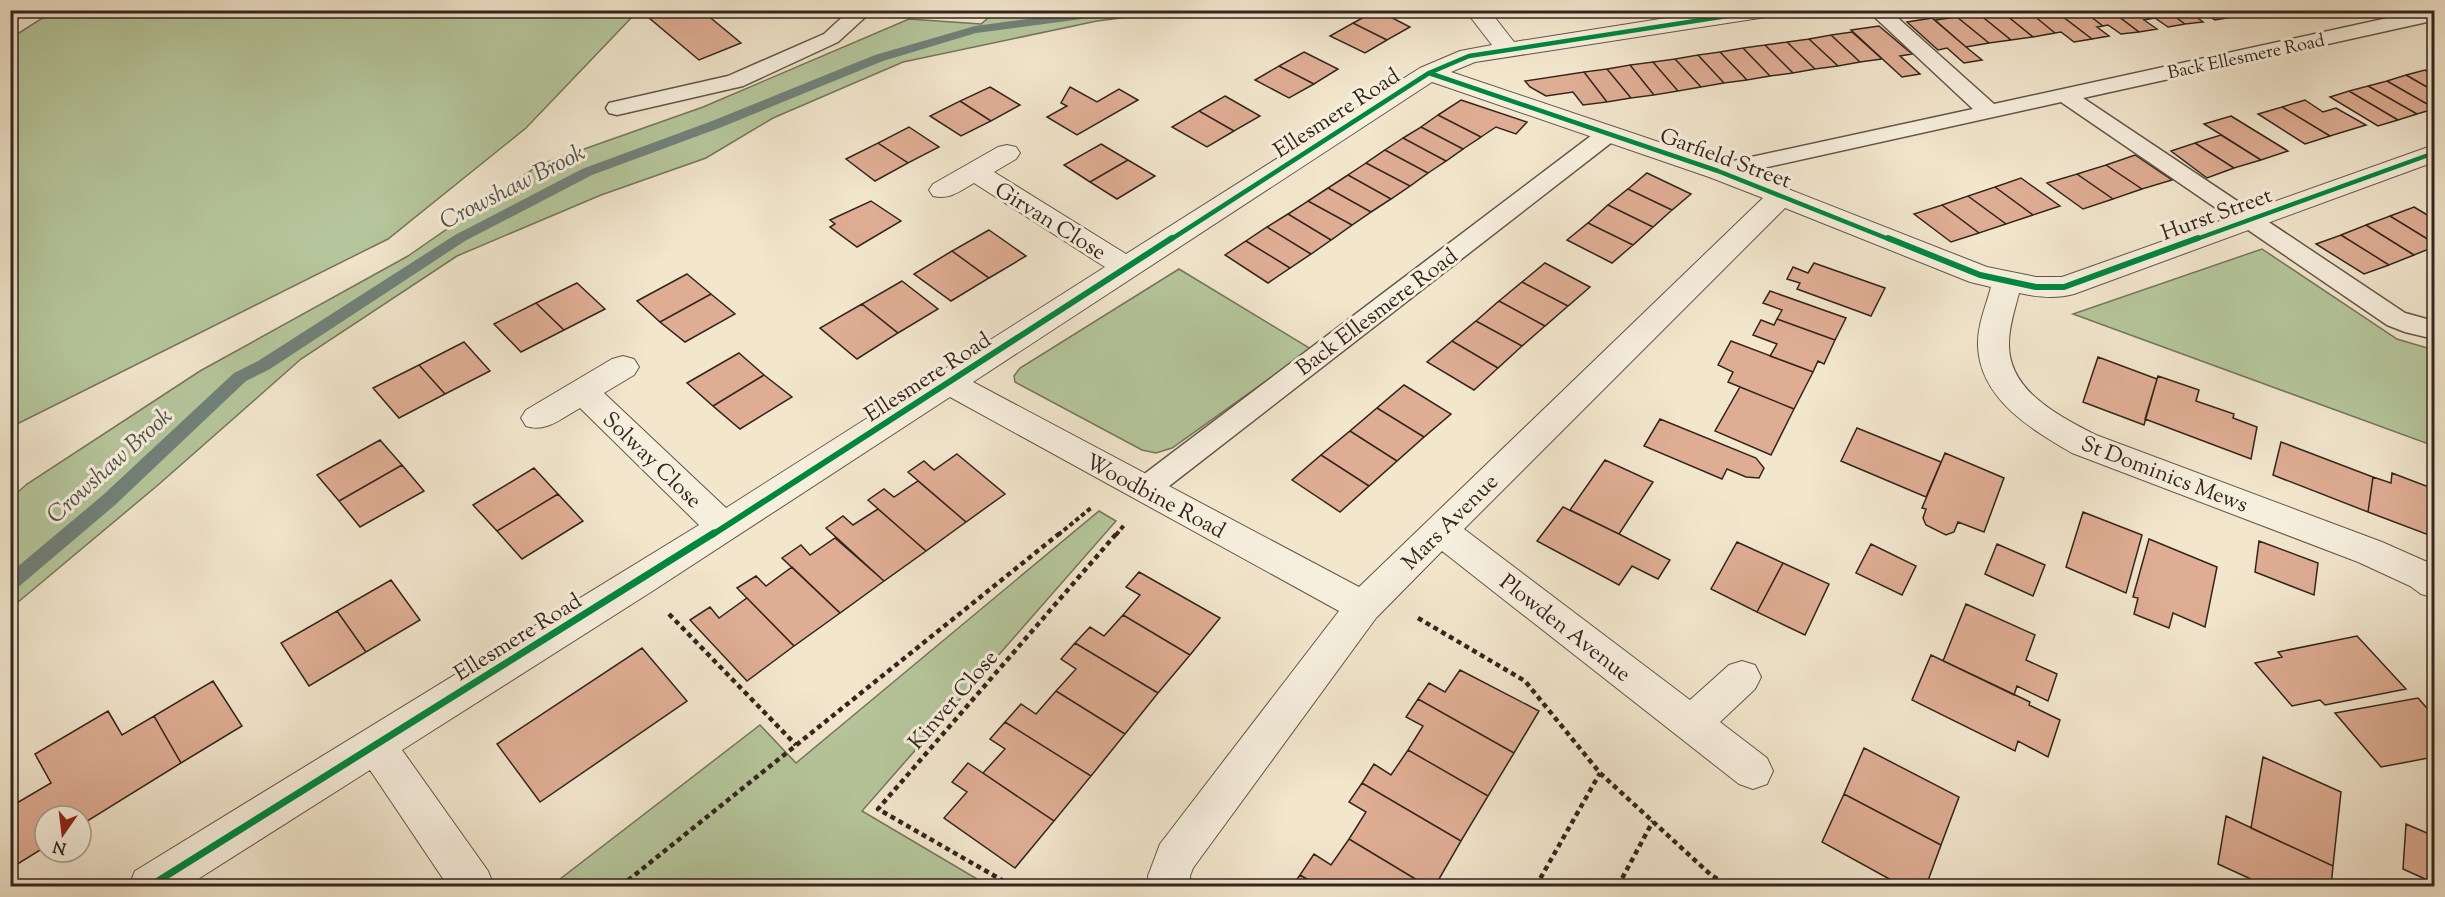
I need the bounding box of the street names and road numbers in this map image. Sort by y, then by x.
street label: Back Ellesmere Road [2166,29,2327,87]
street label: Ellesmere Road [1268,62,1407,167]
street label: Garfield Street [1655,121,1796,199]
street label: Girvan Close [987,176,1111,270]
street label: Hurst Street [2157,181,2277,251]
street label: Back Ellesmere Road [1290,242,1465,385]
street label: Ellesmere Road [859,326,998,431]
street label: Solway Close [594,405,708,517]
street label: St Dominics Mews [2076,429,2252,522]
street label: Woodbine Road [1079,447,1230,548]
street label: Mars Avenue [1396,468,1507,579]
street label: Plowden Avenue [1492,568,1637,691]
street label: Ellesmere Road [449,587,589,691]
street label: Kinver Close [902,644,1007,758]

